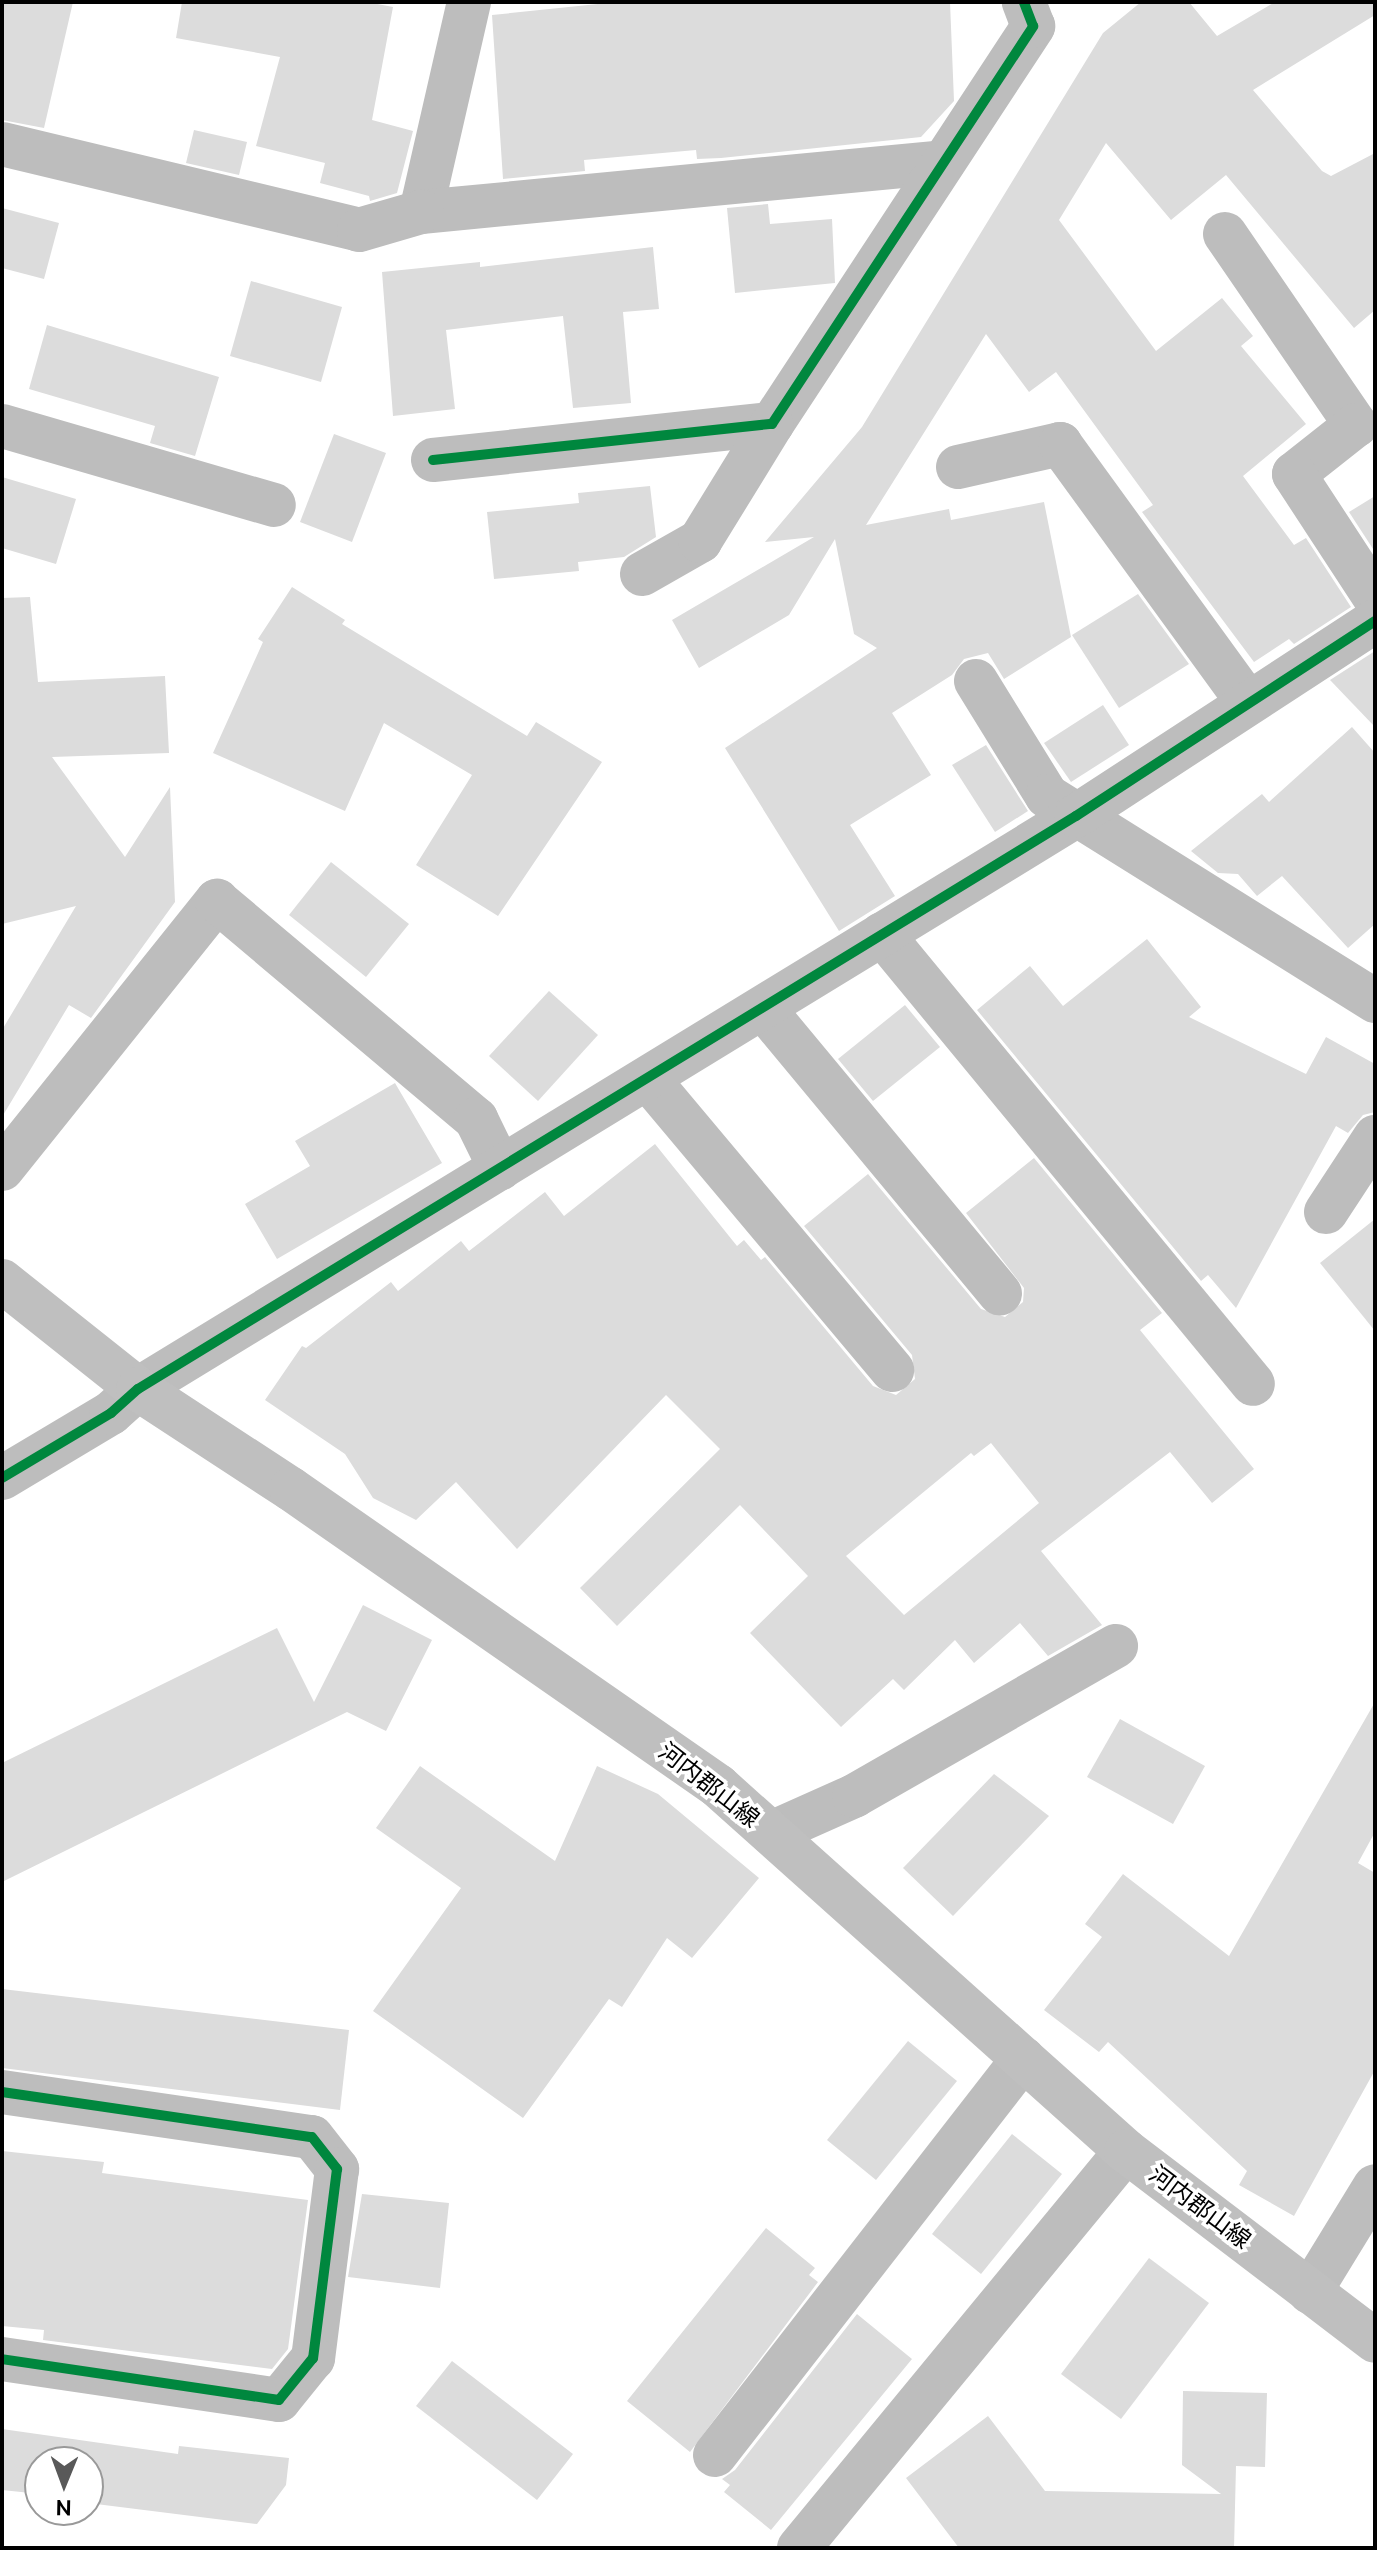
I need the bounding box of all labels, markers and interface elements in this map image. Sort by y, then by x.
street label: 河内郡山線 [653,1737,765,1833]
street label: 河内郡山線 [1143,2159,1257,2255]
north arrow [24,2446,104,2526]
text: N [55,2496,72,2521]

